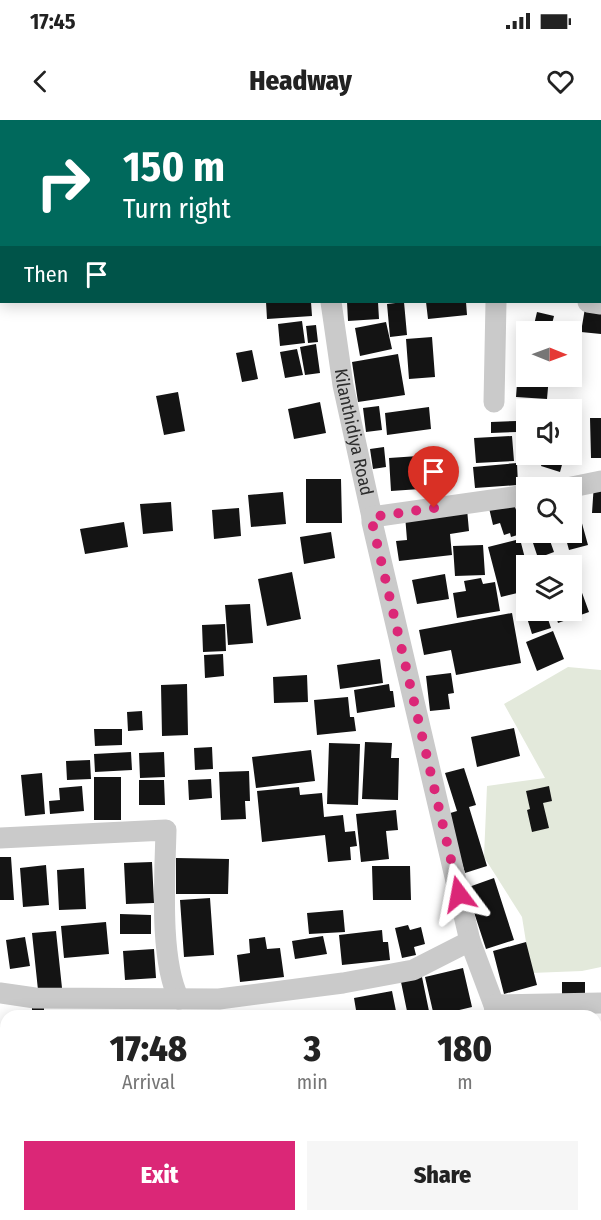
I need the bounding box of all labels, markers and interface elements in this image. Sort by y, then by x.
text: 17:45 [30,8,76,35]
icon: back [24,65,57,98]
text: Headway [249,65,352,97]
icon: heart [544,65,577,98]
text: 150 m [123,142,225,192]
icon: right [24,144,102,222]
text: Turn right [123,193,231,225]
icon: arrive [80,258,113,291]
text: Then [24,261,68,288]
north arrow [516,321,582,387]
map controls [516,321,582,621]
street label: Kilanthidiya Road [330,367,378,498]
button: sound [516,399,582,465]
pin [408,446,459,508]
icon: arrive [417,455,450,488]
button: search [516,477,582,543]
button: layers [516,555,582,621]
position arrow [427,862,491,926]
text: 17:48 [110,1027,187,1071]
text: 3 [304,1027,321,1071]
text: 180 [437,1027,492,1071]
text: Arrival [122,1070,175,1094]
text: min [297,1070,328,1094]
text: m [457,1070,473,1094]
button: Exit [24,1141,295,1210]
button: Share [307,1141,578,1210]

